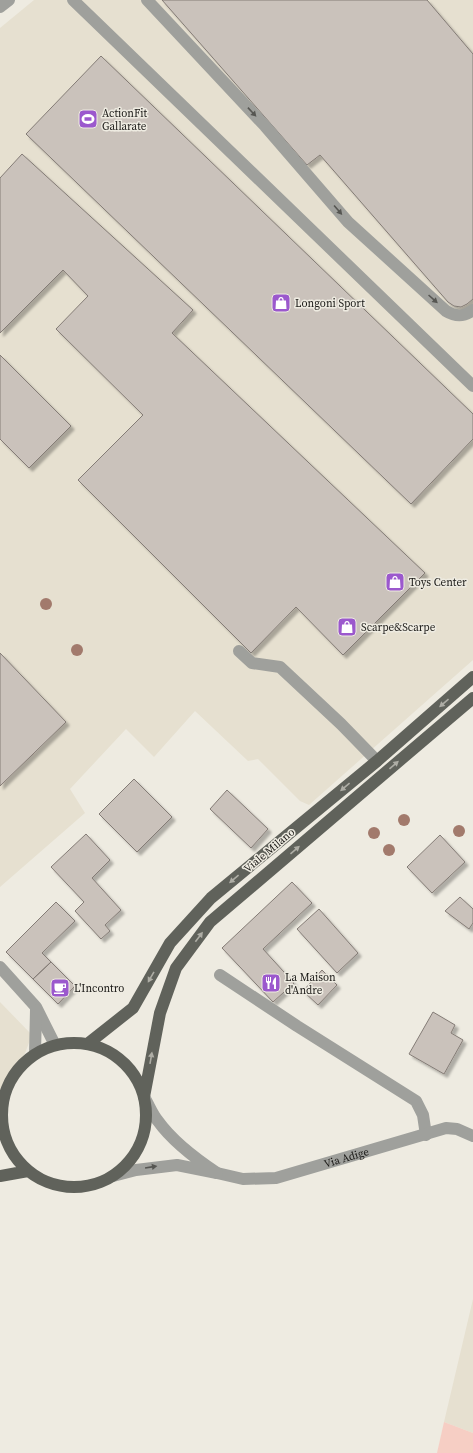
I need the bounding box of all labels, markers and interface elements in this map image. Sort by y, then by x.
place label: ActionFit Gallarate [102,106,148,134]
sports icon: ActionFit Gallarate [77,108,99,130]
one-way arrow [247,108,256,117]
one-way arrow [333,205,342,215]
shop icon: Longoni Sport [270,292,292,314]
one-way arrow [428,294,437,303]
place label: Longoni Sport [295,296,365,311]
shop icon: Toys Center [384,571,406,593]
place label: Toys Center [409,575,467,590]
shop icon: Scarpe&Scarpe [336,616,358,638]
place label: Scarpe&Scarpe [361,620,436,635]
one-way arrow [438,698,449,707]
one-way arrow [389,761,399,770]
one-way arrow [339,783,350,792]
street label: Viale Milano [241,825,298,876]
one-way arrow [290,845,301,854]
one-way arrow [228,875,239,883]
one-way arrow [195,931,204,942]
place label: La Maison d'Andre [285,970,336,998]
one-way arrow [147,972,154,983]
restaurant icon: La Maison d'Andre [260,972,282,994]
cafe icon: L'Incontro [49,977,71,999]
place label: L'Incontro [74,981,124,996]
one-way arrow [149,1052,155,1064]
street label: Via Adige [322,1144,371,1172]
one-way arrow [145,1164,157,1170]

